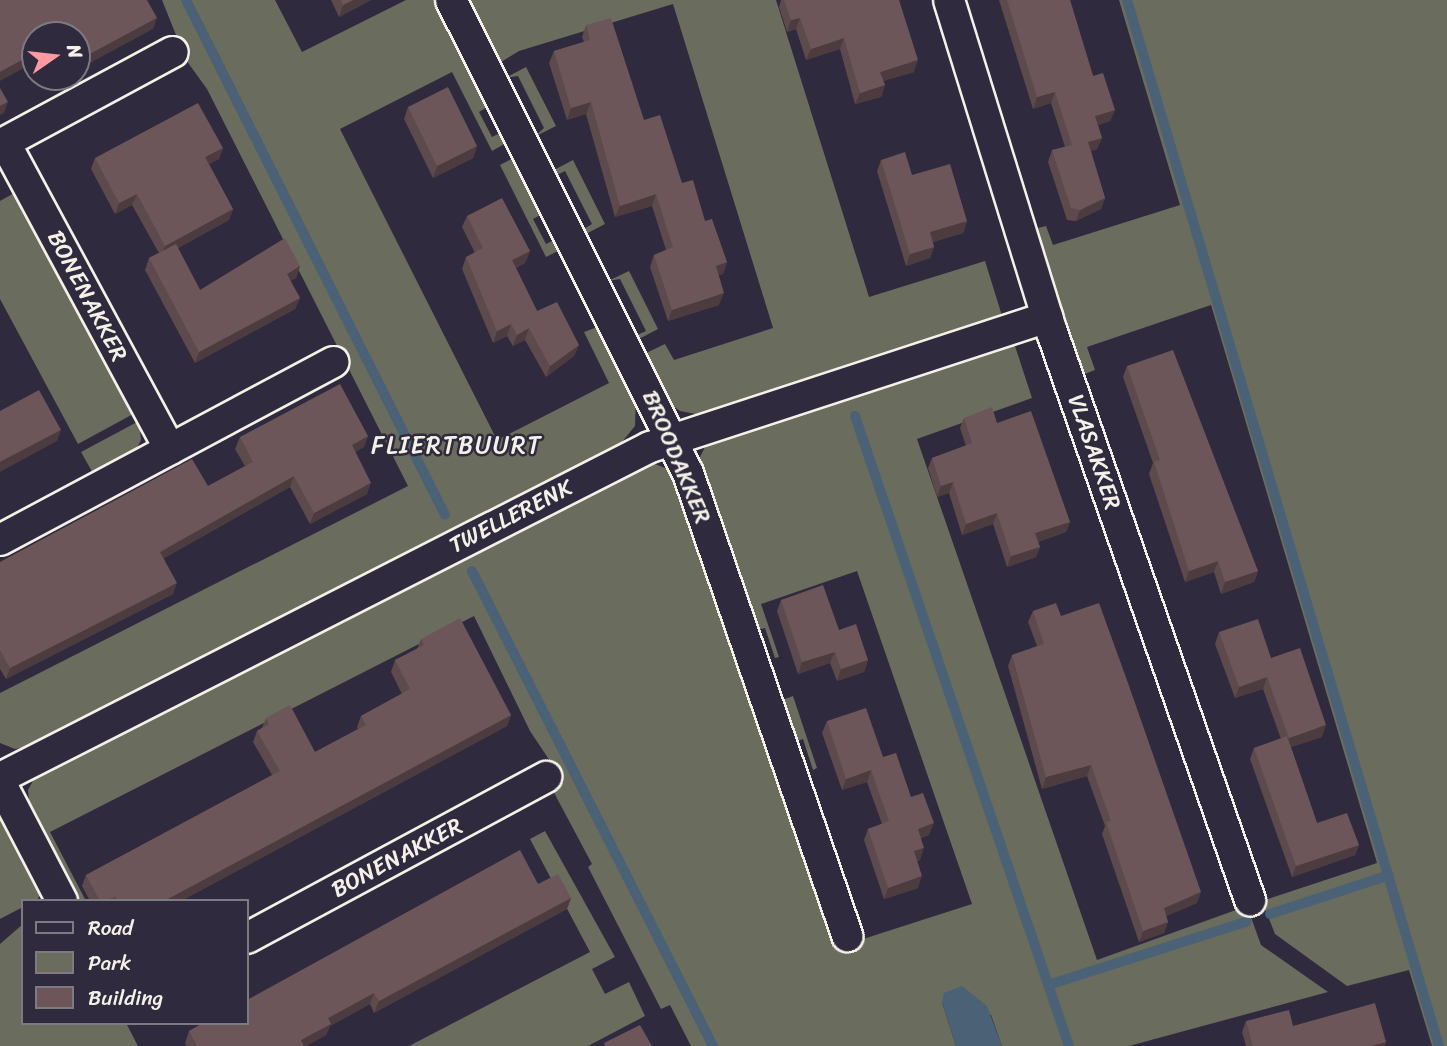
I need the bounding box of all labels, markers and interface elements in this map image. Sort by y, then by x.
north arrow [21,21,91,91]
text: N [57,41,93,62]
street label: BONENAKKER [41,226,133,366]
street label: BROODAKKER [636,387,716,527]
street label: VLASAKKER [1061,391,1127,513]
district label: FLIERTBUURT [373,432,541,460]
street label: TWELLERENK [445,474,577,560]
street label: BONENAKKER [327,812,467,904]
legend [21,899,248,1025]
text: Road [88,909,133,947]
text: Park [88,944,131,982]
text: Building [88,979,163,1017]

